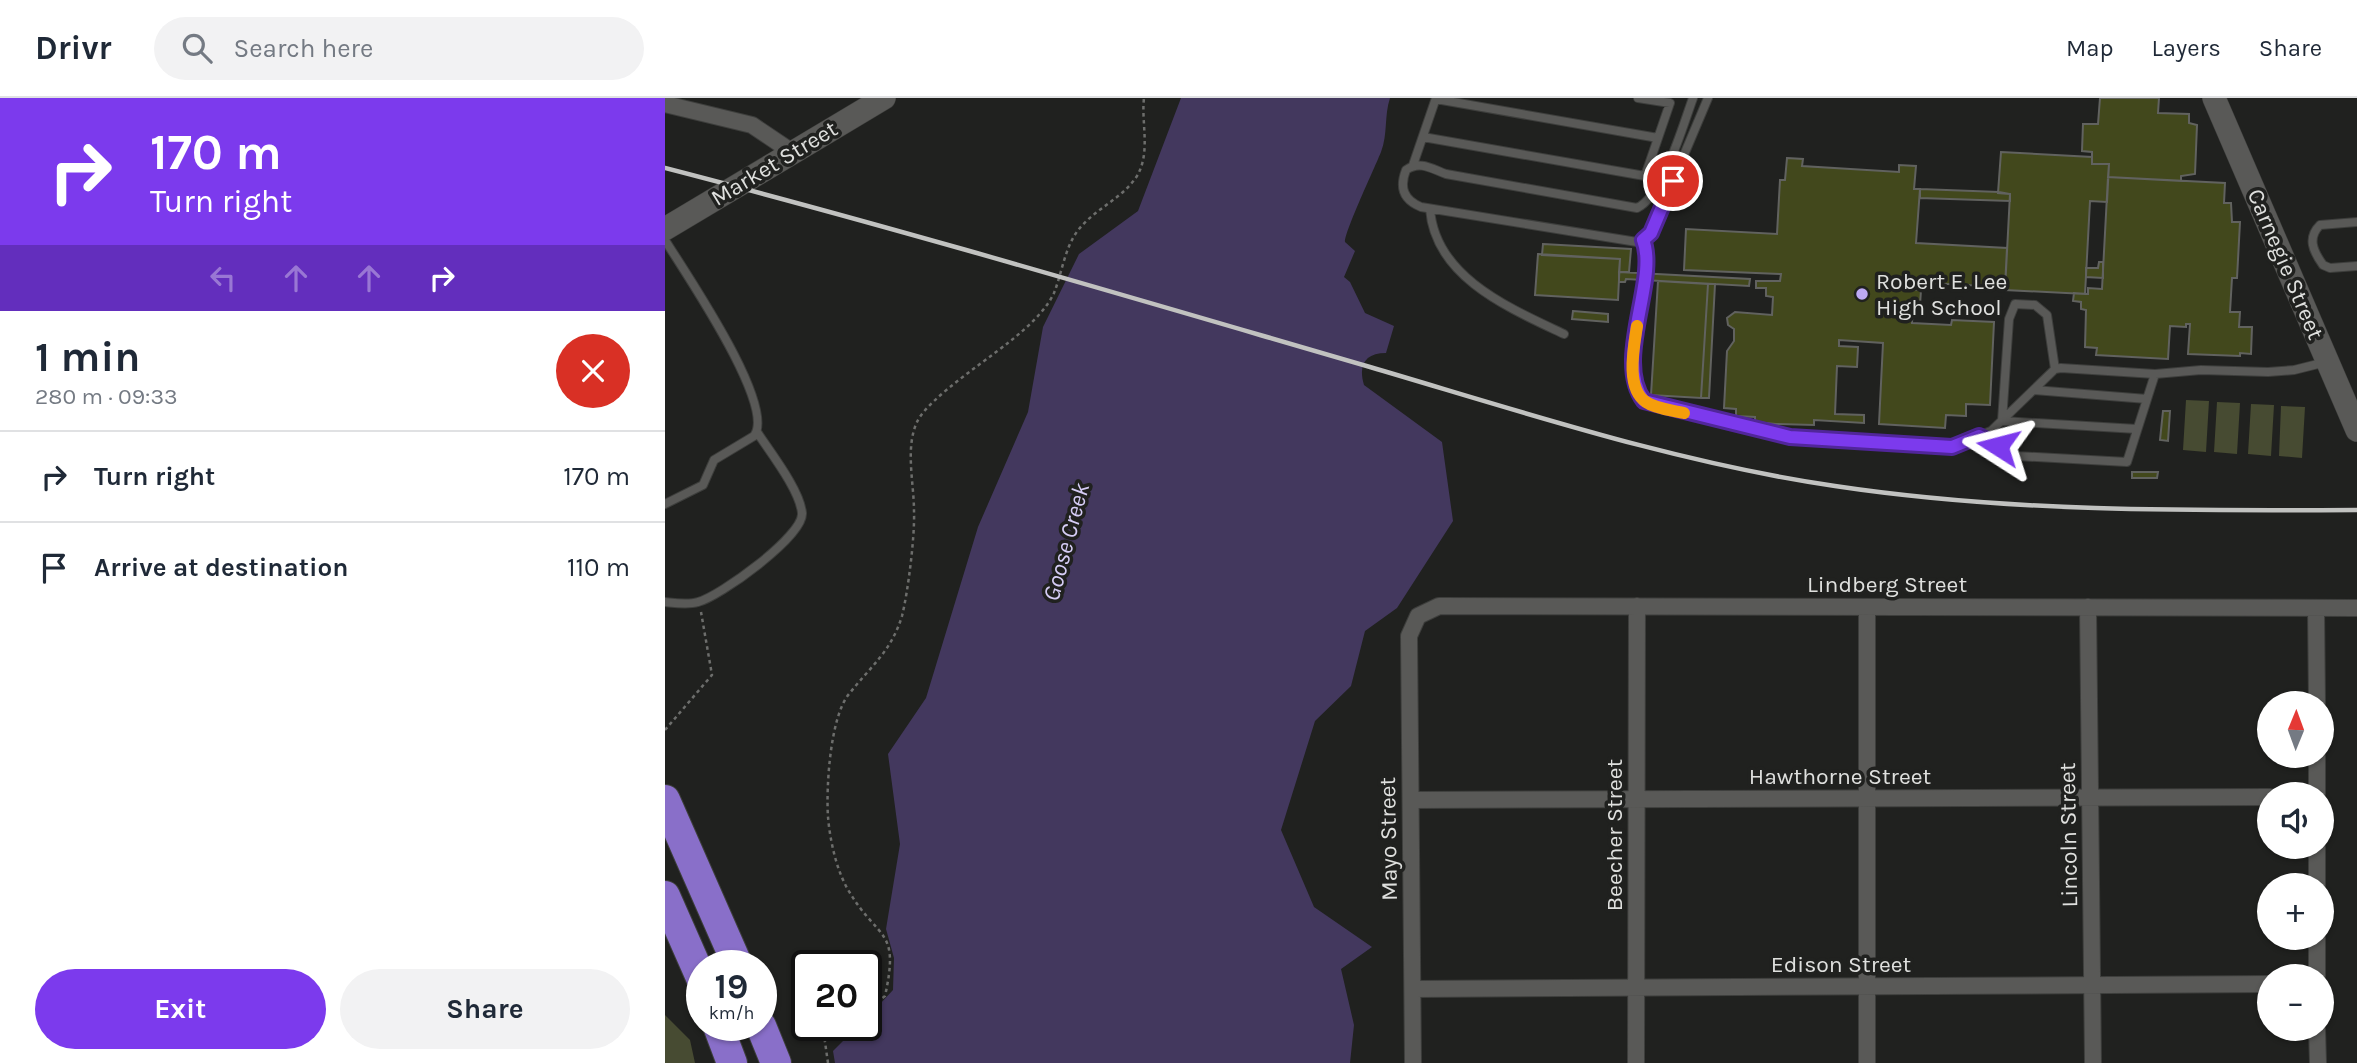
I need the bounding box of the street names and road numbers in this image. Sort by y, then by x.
street label: Market Street [706,115,843,212]
street label: Carnegie Street [2242,185,2330,344]
street label: Lindberg Street [1807,571,1967,598]
street label: Beecher Street [1601,758,1628,911]
street label: Lincoln Street [2054,762,2083,908]
street label: Hawthorne Street [1749,763,1932,790]
street label: Mayo Street [1374,776,1403,901]
street label: Edison Street [1771,951,1912,978]

